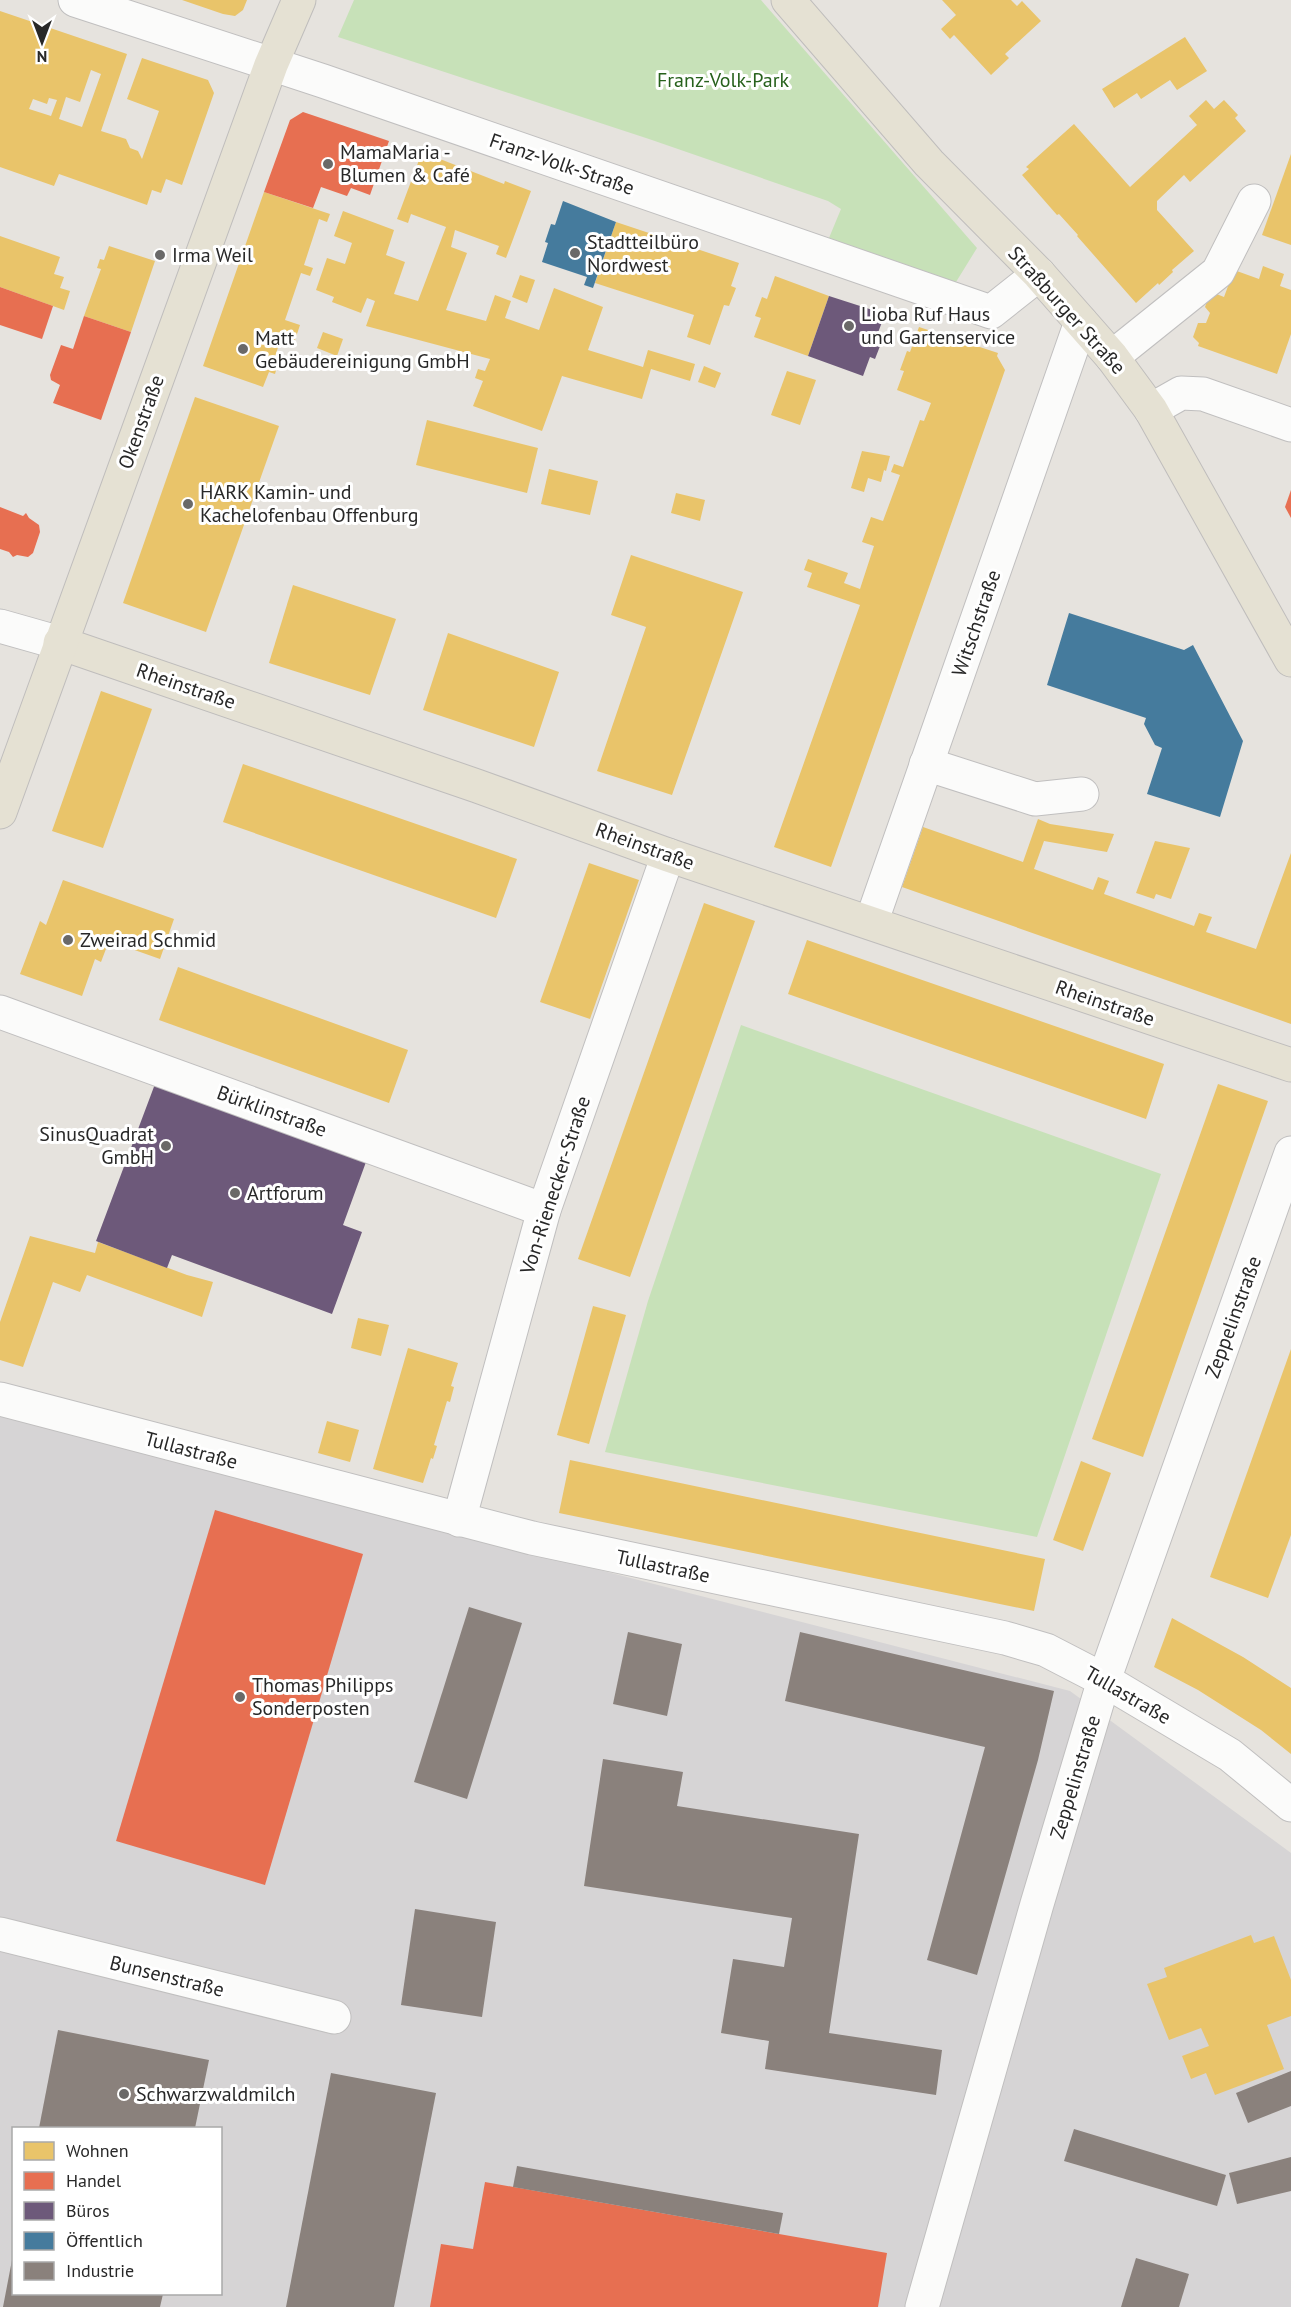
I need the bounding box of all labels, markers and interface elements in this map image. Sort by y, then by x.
north arrow [12,12,72,72]
text: N [37,47,47,67]
park label: Franz-Volk-Park [657,67,789,93]
street label: Franz-Volk-Straße [486,127,638,201]
place label: MamaMaria - Blumen & Café [340,139,470,188]
marker: MamaMaria - Blumen & Café [321,157,335,171]
place label: Stadtteilbüro Nordwest [587,229,699,278]
street label: Straßburger Straße [1003,241,1131,379]
place label: Irma Weil [172,242,253,268]
marker: Stadtteilbüro Nordwest [568,246,582,260]
marker: Irma Weil [153,248,167,262]
place label: Lioba Ruf Haus und Gartenservice [861,301,1015,350]
marker: Lioba Ruf Haus und Gartenservice [842,319,856,333]
place label: Matt Gebäudereinigung GmbH [255,325,470,374]
marker: Matt Gebäudereinigung GmbH [236,342,250,356]
street label: Okenstraße [112,371,170,473]
place label: HARK Kamin- und Kachelofenbau Offenburg [200,479,419,528]
marker: HARK Kamin- und Kachelofenbau Offenburg [181,497,195,511]
street label: Witschstraße [946,566,1006,680]
street label: Rheinstraße [133,657,239,715]
street label: Rheinstraße [592,816,698,876]
place label: Zweirad Schmid [80,927,216,953]
marker: Zweirad Schmid [61,933,75,947]
street label: Rheinstraße [1052,974,1158,1032]
street label: Bürklinstraße [214,1079,330,1143]
street label: Von-Rienecker-Straße [514,1093,596,1278]
place label: SinusQuadrat GmbH [39,1121,154,1170]
marker: SinusQuadrat GmbH [159,1139,173,1153]
place label: Artforum [247,1180,324,1206]
marker: Artforum [228,1186,242,1200]
street label: Zeppelinstraße [1199,1252,1267,1382]
street label: Tullastraße [142,1425,240,1475]
street label: Tullastraße [614,1543,712,1589]
street label: Tullastraße [1080,1660,1176,1730]
place label: Thomas Philipps Sonderposten [252,1672,393,1721]
marker: Thomas Philipps Sonderposten [233,1690,247,1704]
street label: Zeppelinstraße [1044,1712,1106,1842]
street label: Bunsenstraße [107,1949,227,2003]
place label: Schwarzwaldmilch [136,2081,296,2107]
marker: Schwarzwaldmilch [117,2087,131,2101]
legend [12,2127,222,2295]
text: Wohnen [66,2139,128,2162]
text: Handel [66,2169,122,2192]
text: Büros [66,2199,110,2222]
text: Öffentlich [66,2229,143,2252]
text: Industrie [66,2259,134,2282]

